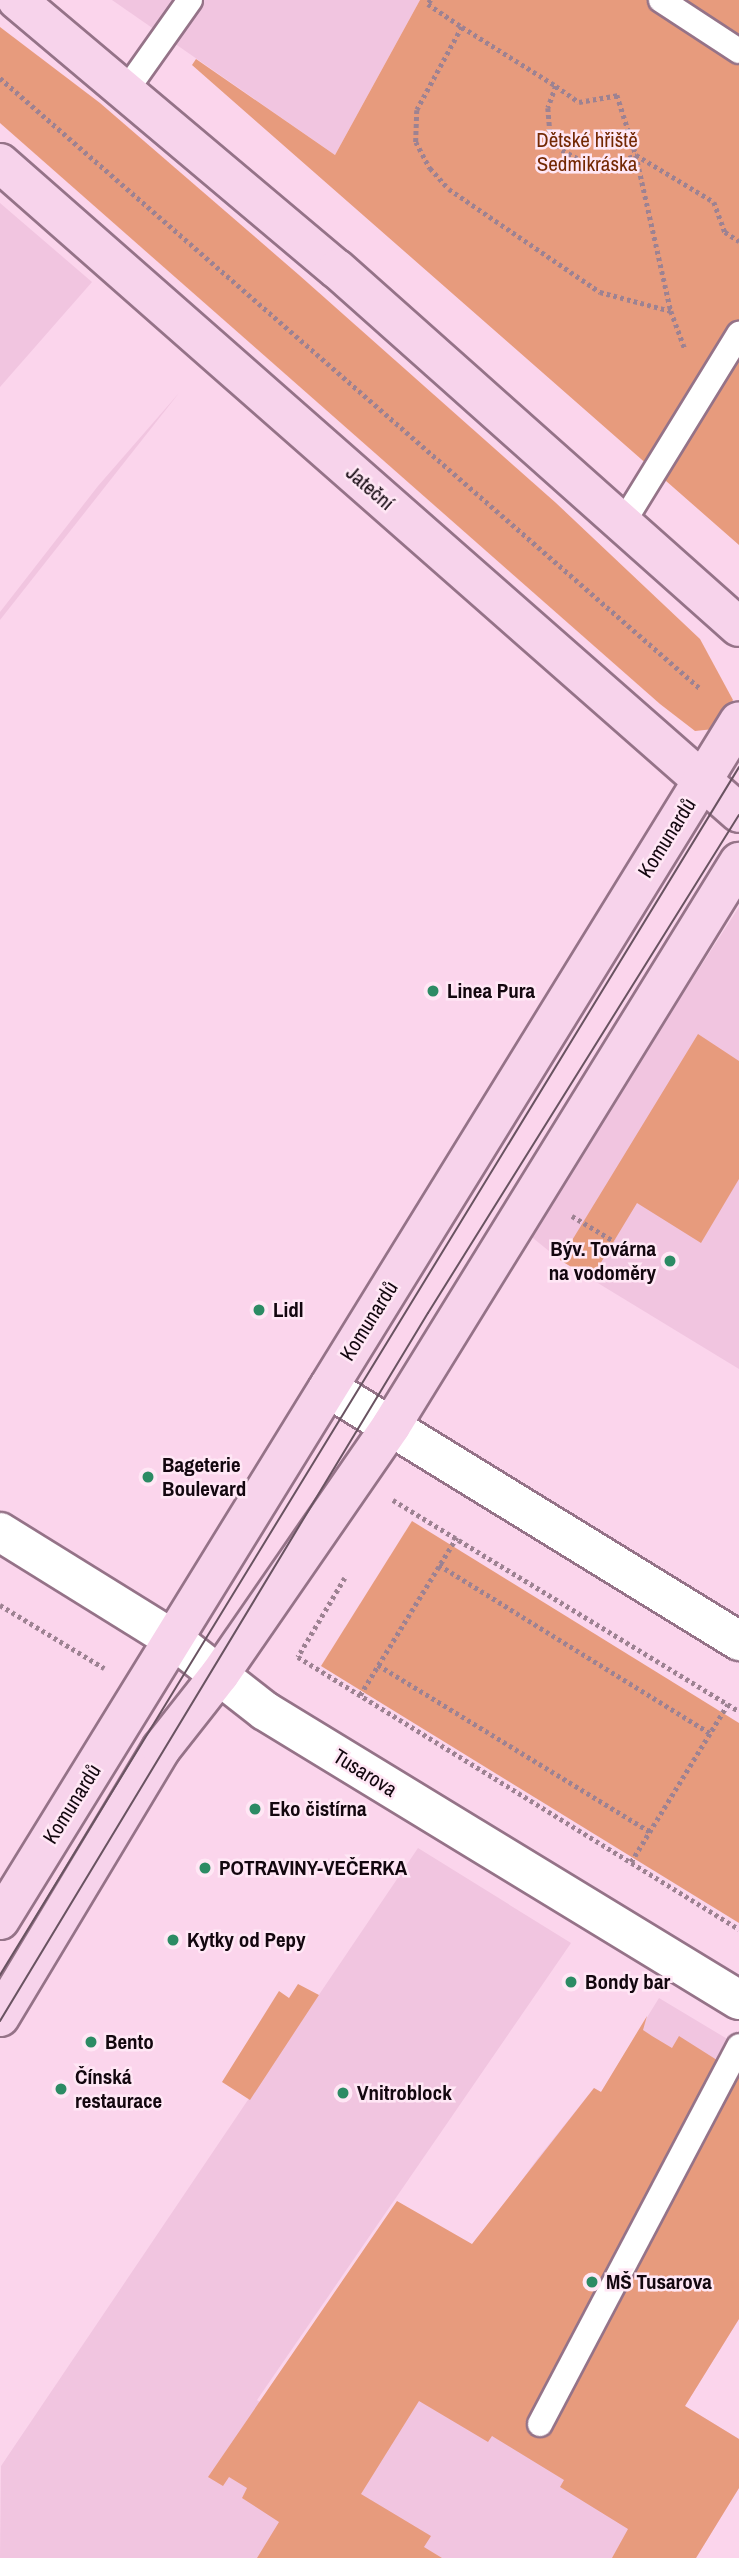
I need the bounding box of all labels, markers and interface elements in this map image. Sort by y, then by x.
park label: Dětské hřiště Sedmikráska [536,127,638,177]
street label: Jateční [341,460,399,516]
street label: Komunardů [633,794,701,882]
place label: Linea Pura [447,978,535,1004]
marker: Linea Pura [425,983,441,999]
place label: Býv. Továrna na vodoměry [549,1236,656,1286]
marker: Býv. Továrna na vodoměry [662,1253,678,1269]
street label: Komunardů [335,1277,403,1365]
place label: Lidl [273,1297,304,1323]
marker: Lidl [251,1302,267,1318]
place label: Bageterie Boulevard [162,1452,246,1502]
marker: Bageterie Boulevard [140,1469,156,1485]
street label: Tusarova [329,1744,401,1802]
street label: Komunardů [38,1760,106,1848]
place label: Eko čistírna [269,1796,367,1822]
marker: Eko čistírna [247,1801,263,1817]
place label: POTRAVINY-VEČERKA [219,1855,407,1881]
marker: POTRAVINY-VEČERKA [197,1860,213,1876]
place label: Kytky od Pepy [187,1927,306,1953]
marker: Kytky od Pepy [165,1932,181,1948]
place label: Bondy bar [585,1969,670,1995]
marker: Bondy bar [563,1974,579,1990]
place label: Bento [105,2029,154,2055]
marker: Bento [83,2034,99,2050]
place label: Čínská restaurace [75,2064,162,2114]
place label: Vnitroblock [357,2080,452,2106]
marker: Čínská restaurace [53,2081,69,2097]
marker: Vnitroblock [335,2085,351,2101]
place label: MŠ Tusarova [606,2269,712,2295]
marker: MŠ Tusarova [584,2274,600,2290]

